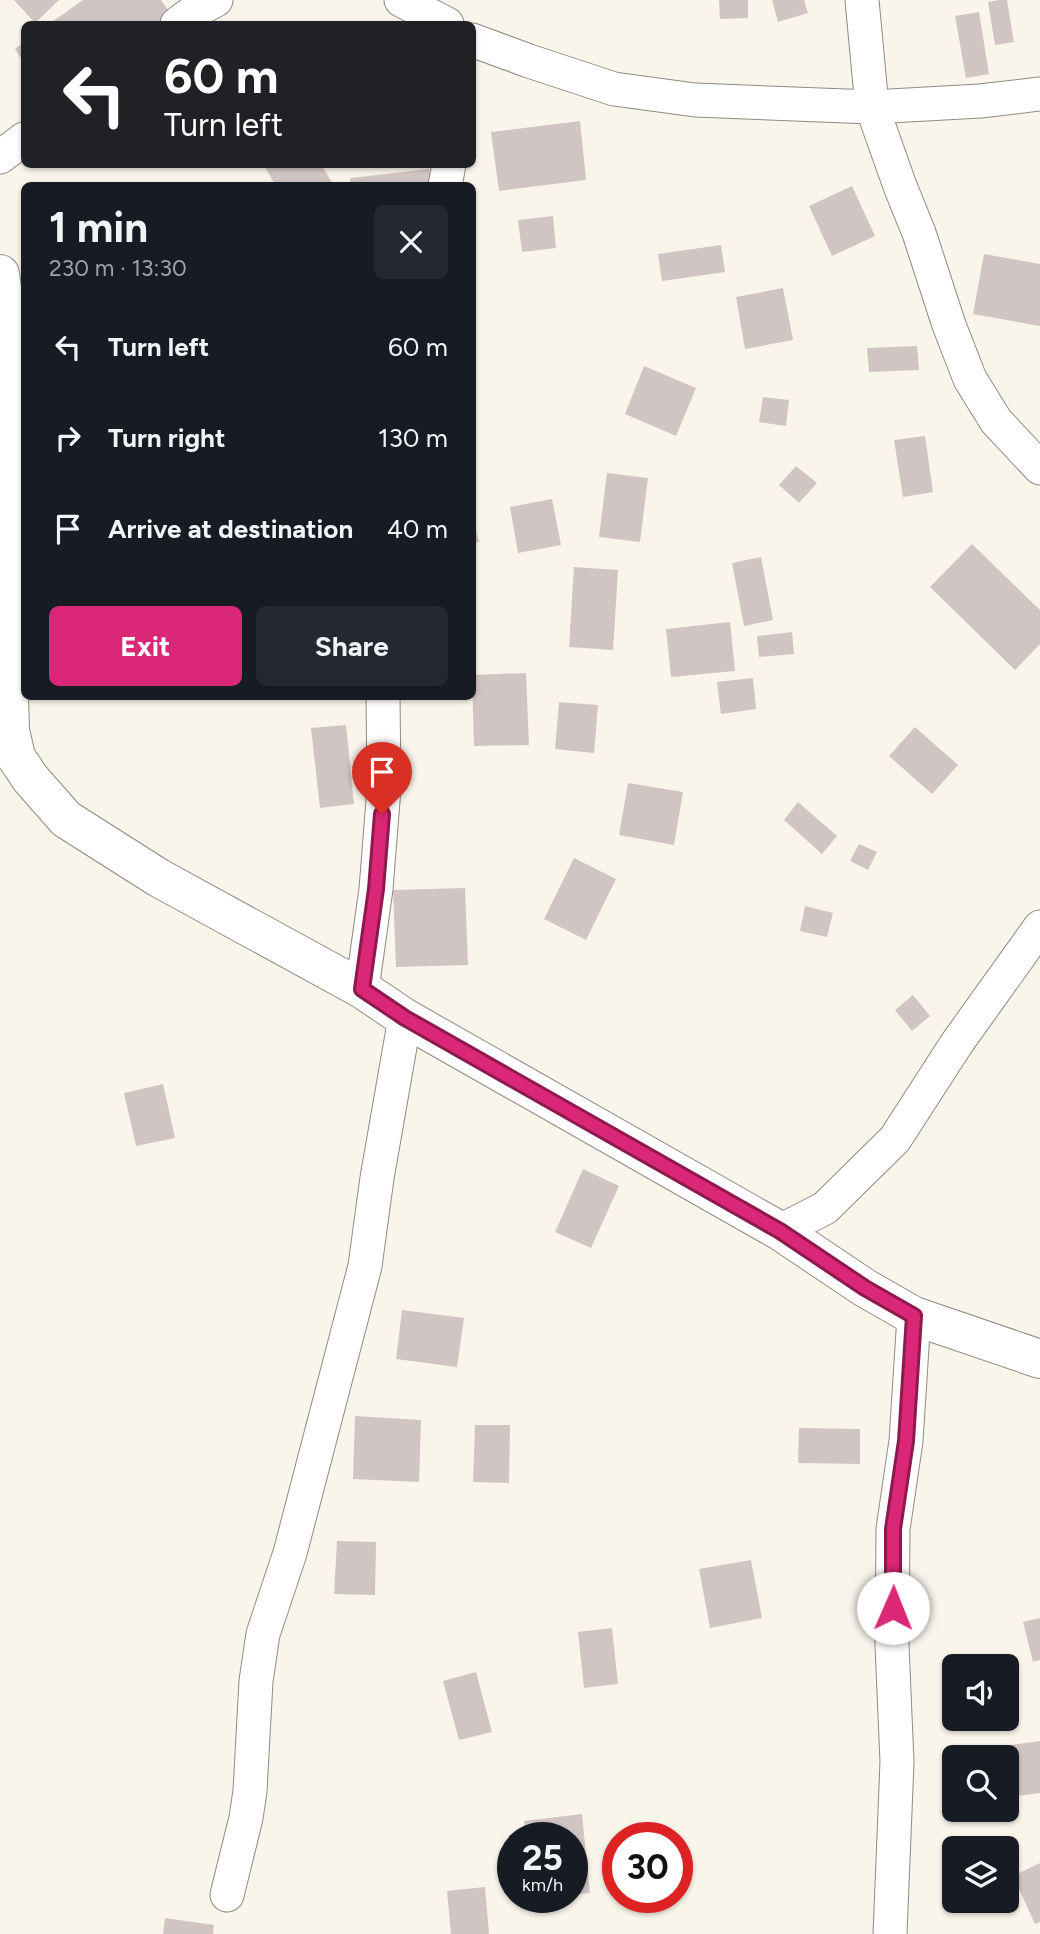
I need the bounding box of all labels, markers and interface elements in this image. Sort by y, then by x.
text: 60 m [164,46,279,105]
icon: left [49,49,140,140]
text: Turn left [164,106,283,144]
text: 1 min [49,202,148,253]
button: close [374,205,448,279]
text: 230 m · 13:30 [49,254,187,282]
icon: left [49,328,87,366]
text: Turn left [108,331,209,363]
text: 60 m [388,331,448,363]
icon: right [49,419,87,457]
text: Turn right [108,422,225,454]
text: 130 m [378,422,448,454]
icon: arrive [49,510,87,548]
text: Arrive at destination [108,513,353,545]
text: 40 m [387,513,448,545]
button: Exit [49,606,242,686]
button: Share [256,606,448,686]
pin [352,742,412,814]
icon: arrive [363,753,401,791]
position arrow [856,1571,930,1645]
map controls [942,1654,1019,1913]
button: sound [942,1654,1019,1731]
button: search [942,1745,1019,1822]
speed limit sign: 30 [602,1822,693,1913]
button: layers [942,1836,1019,1913]
text: 25 [522,1837,563,1879]
text: km/h [522,1874,563,1896]

